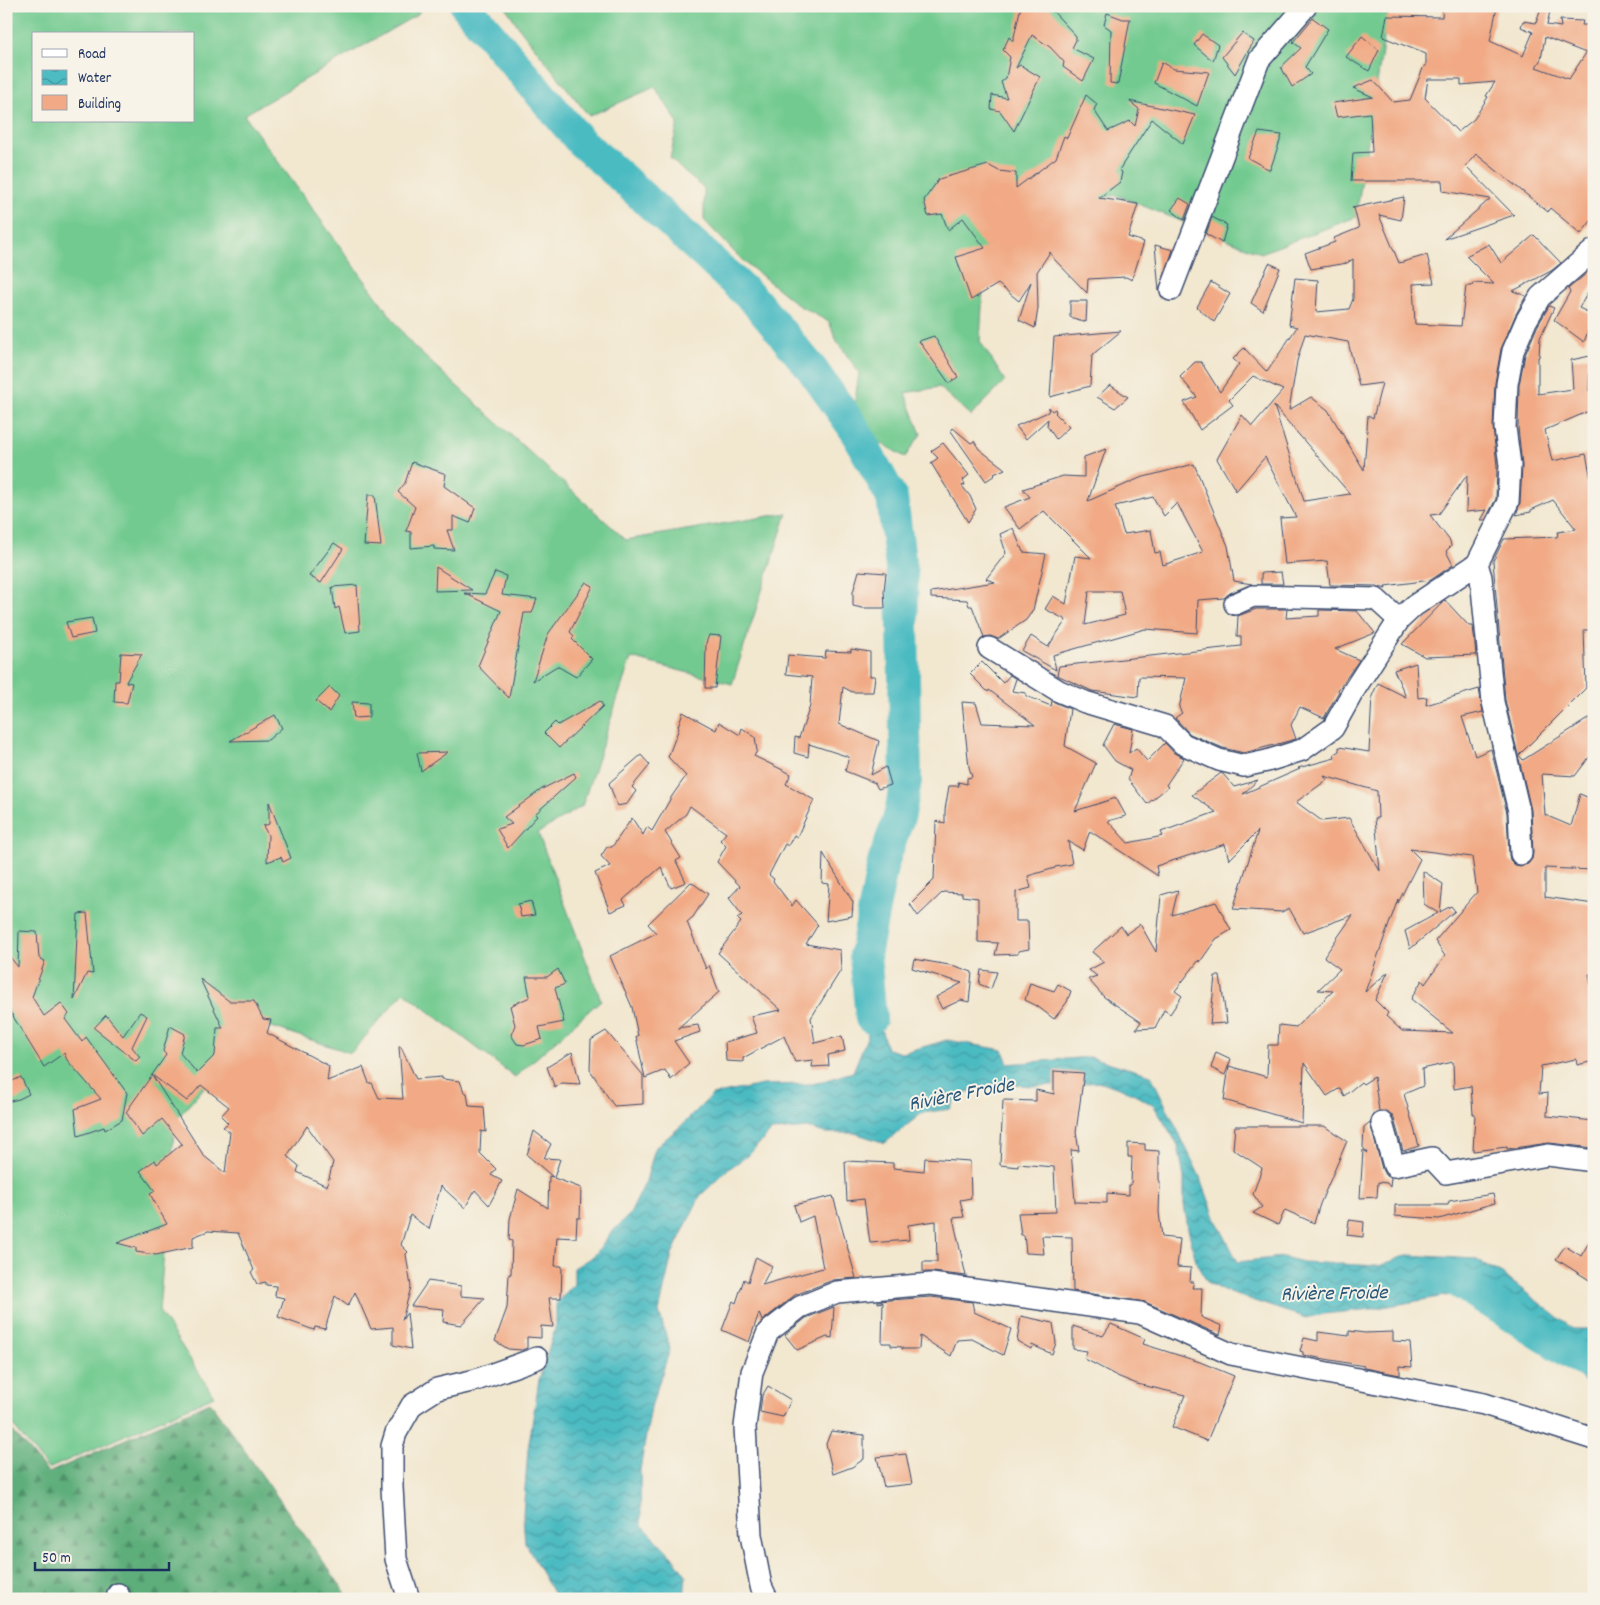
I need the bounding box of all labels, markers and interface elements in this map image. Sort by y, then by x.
legend [32,32,195,122]
text: Road [78,44,106,66]
text: Water [78,68,112,90]
text: Building [78,94,121,116]
water label: Rivière Froide [906,1071,1019,1121]
water label: Rivière Froide [1280,1279,1390,1311]
scale bar [35,1540,169,1572]
text: 50 m [42,1548,71,1570]

